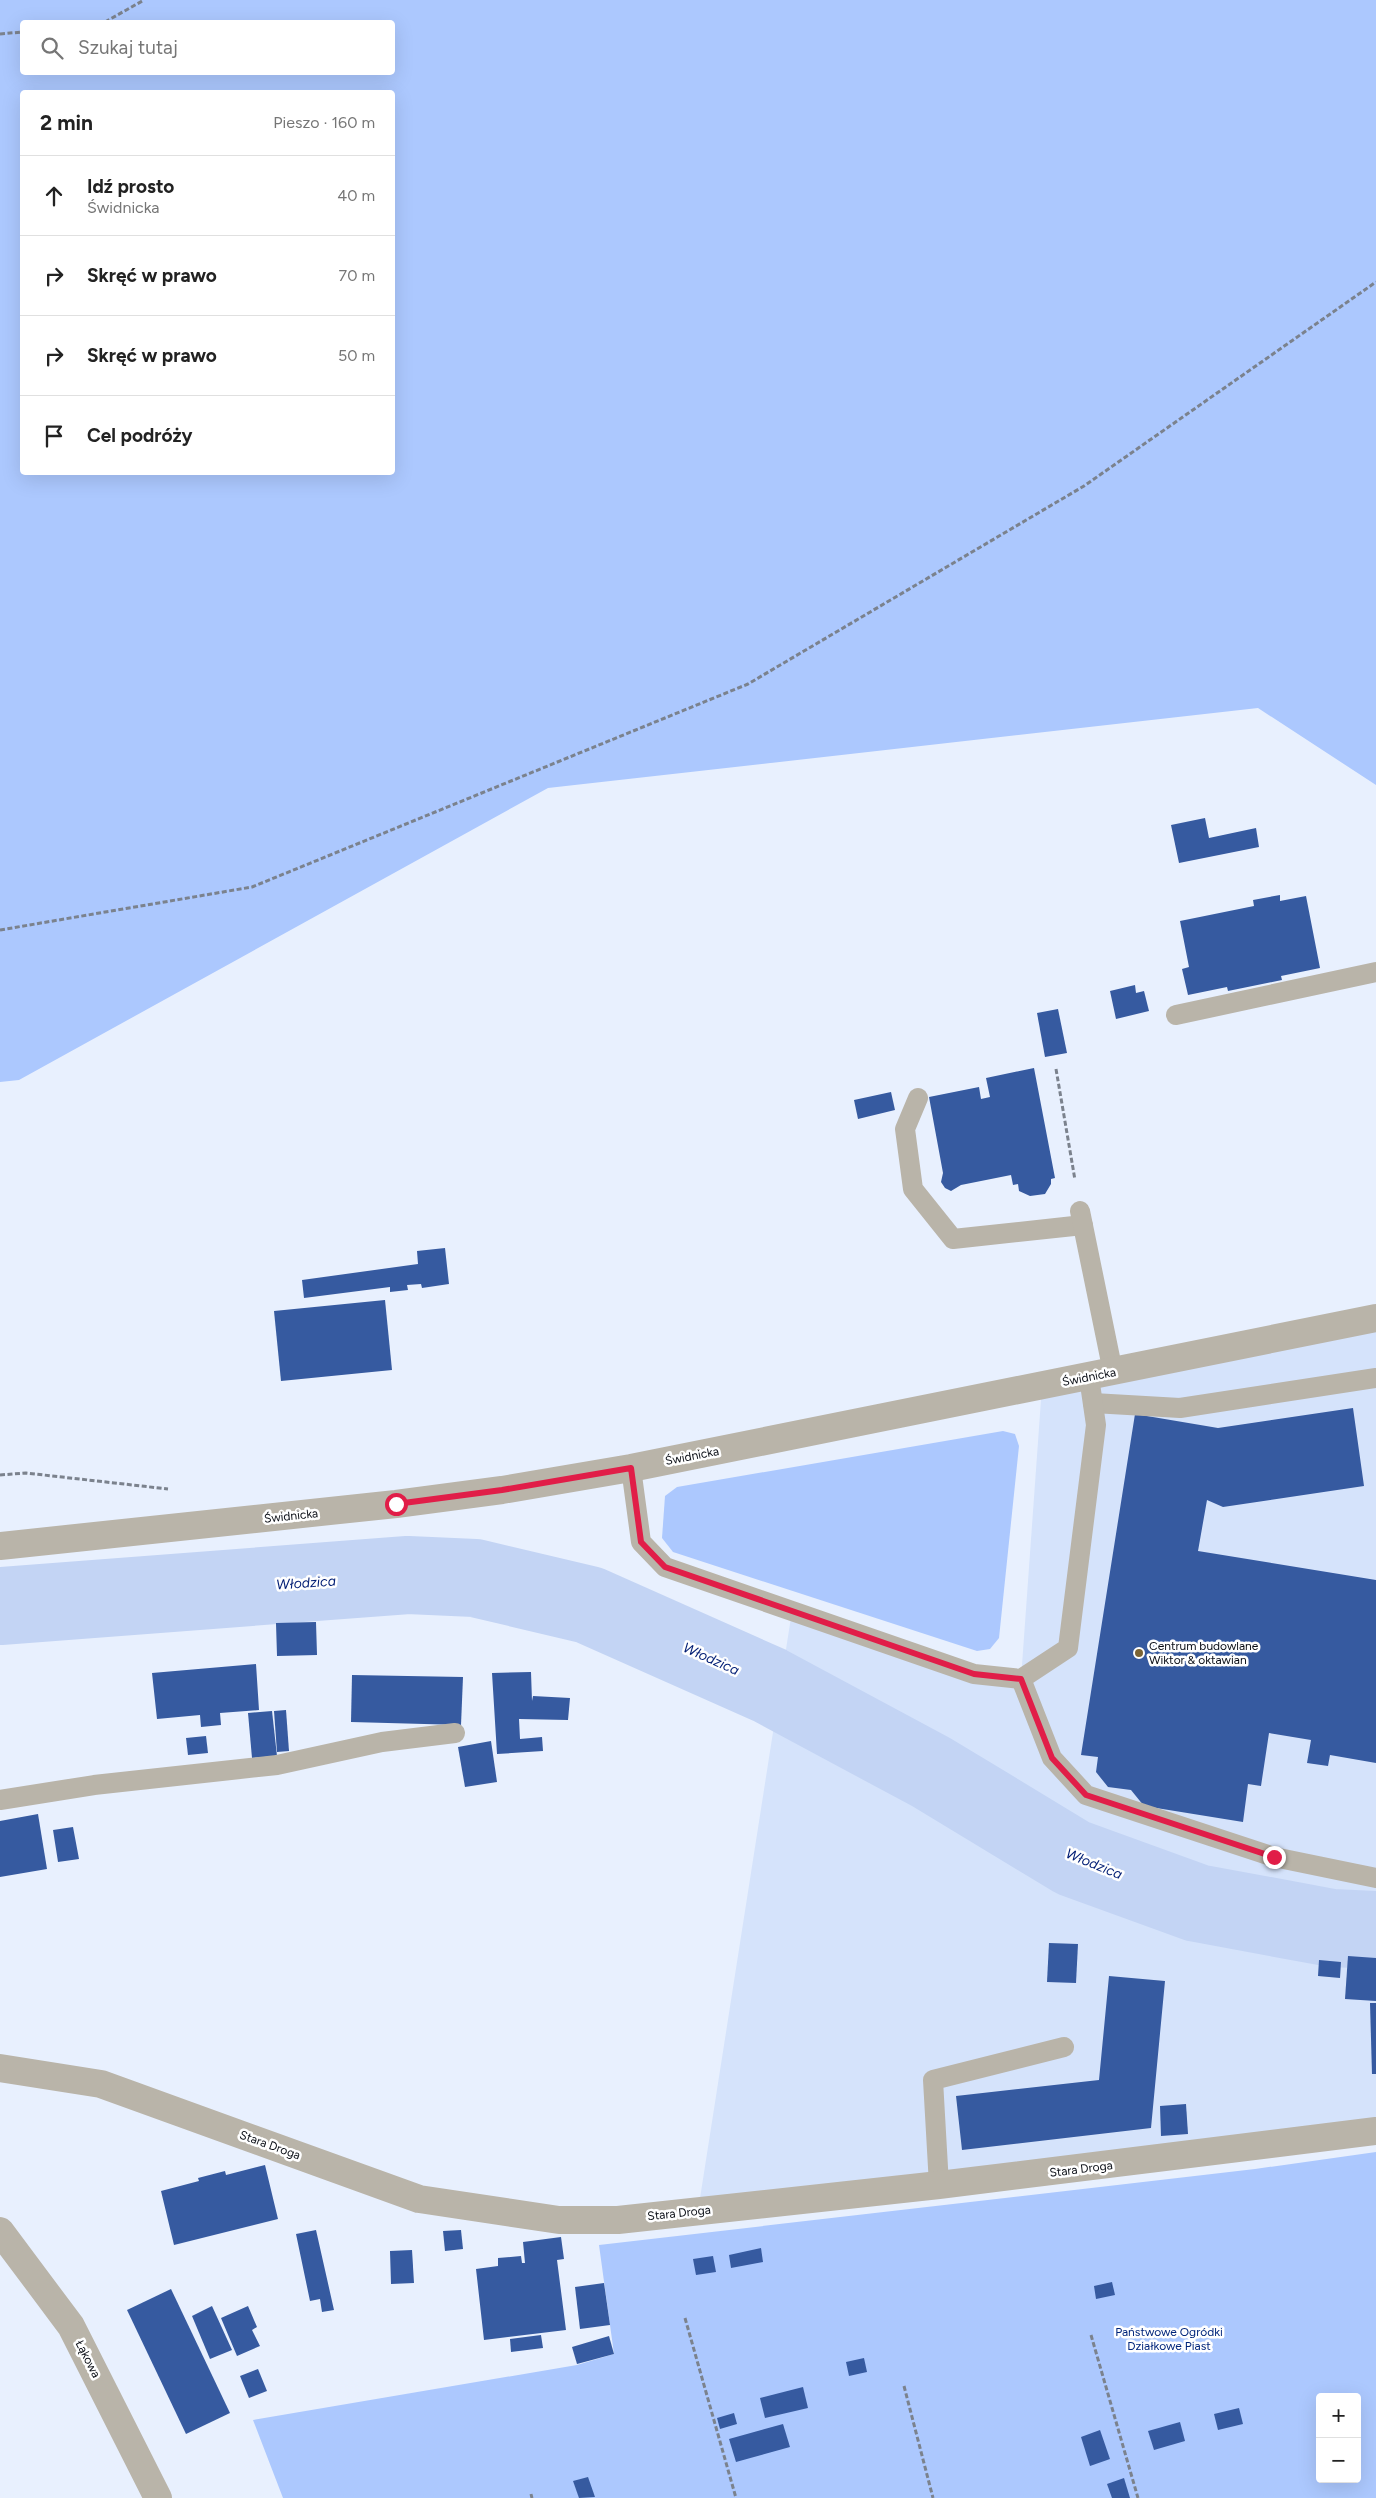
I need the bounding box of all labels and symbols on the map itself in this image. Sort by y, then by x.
street label: Świdnicka [1061,1365,1117,1389]
street label: Świdnicka [664,1444,720,1468]
route start [385,1493,408,1516]
street label: Świdnicka [263,1506,319,1526]
water label: Włodzica [276,1572,336,1594]
water label: Włodzica [680,1639,742,1679]
place label: Centrum budowlane Wiktor & oktawian [1149,1639,1259,1667]
marker: Centrum budowlane Wiktor & oktawian [1133,1647,1145,1659]
water label: Włodzica [1063,1845,1125,1883]
route end [1263,1846,1286,1869]
street label: Stara Droga [238,2128,302,2162]
street label: Stara Droga [1049,2158,1113,2180]
street label: Stara Droga [647,2203,711,2223]
park label: Państwowe Ogródki Działkowe Piast [1115,2325,1223,2353]
street label: Łąkowa [73,2338,103,2380]

